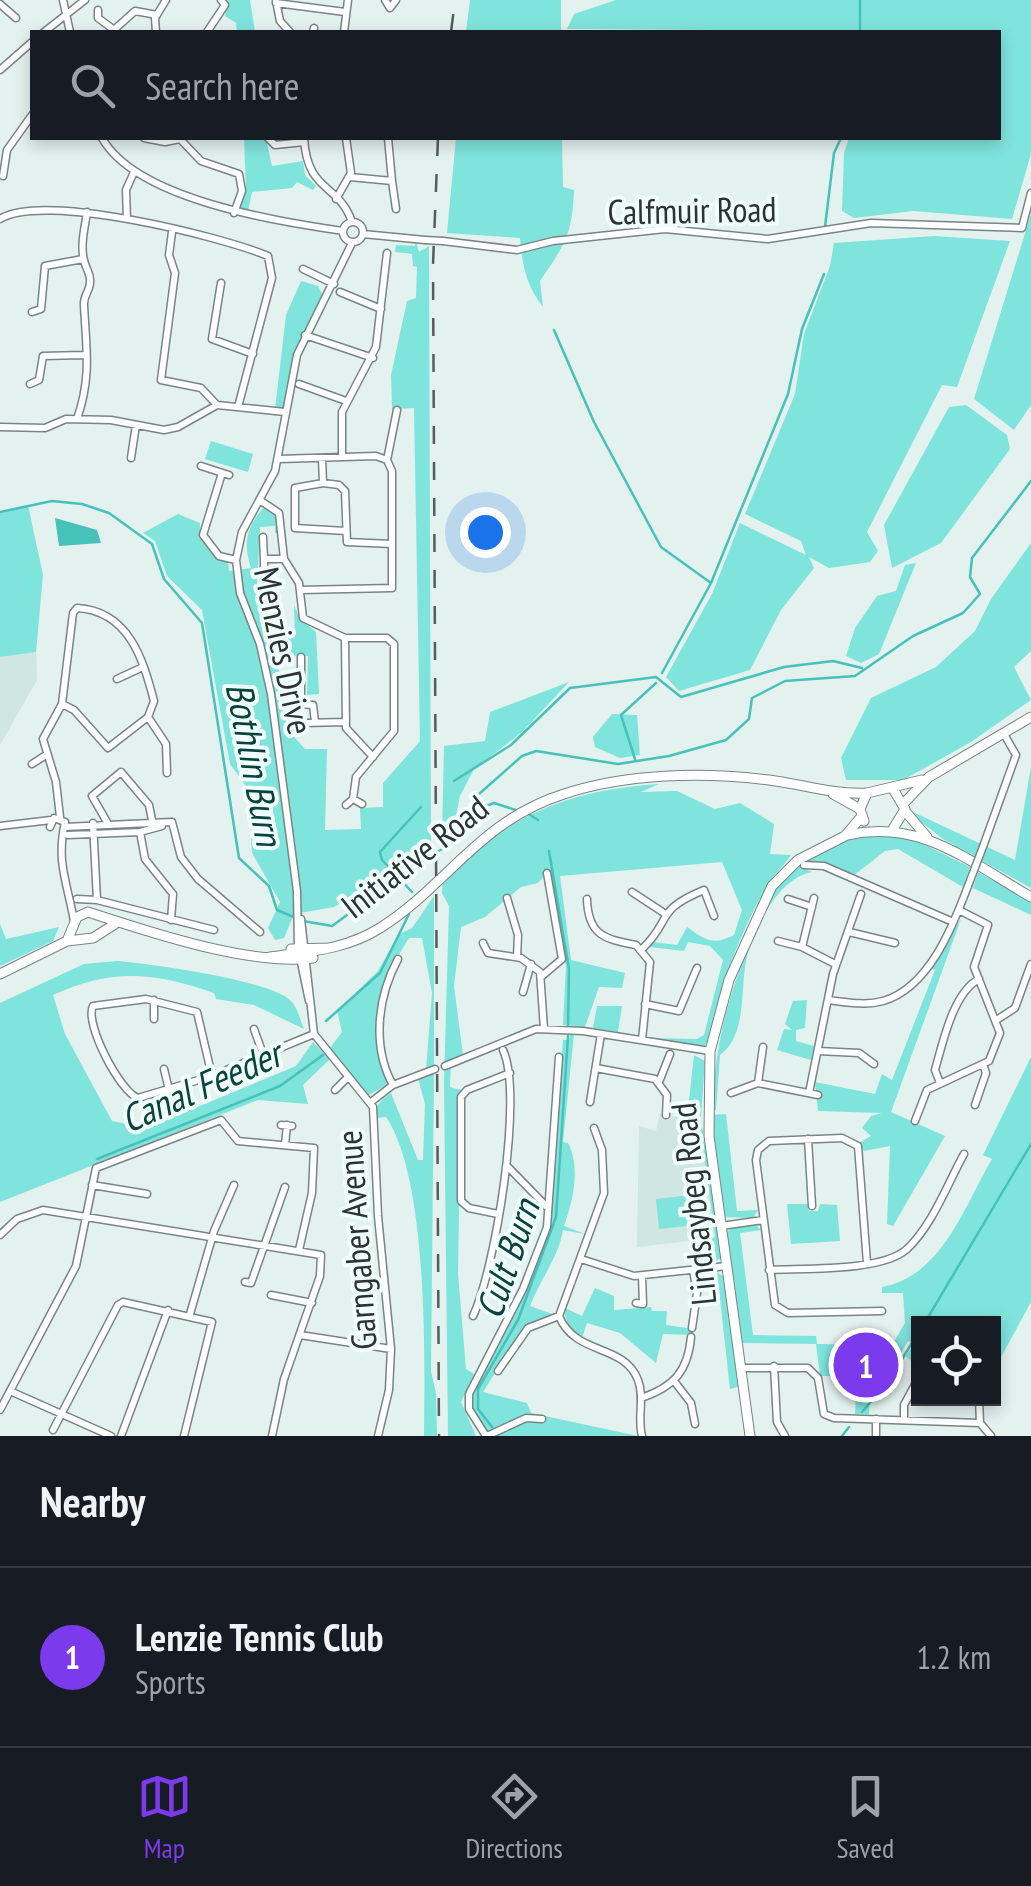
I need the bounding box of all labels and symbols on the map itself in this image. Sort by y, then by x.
street label: Calfmuir Road [607,186,777,234]
your location [460,507,511,558]
street label: Menzies Drive [244,563,324,739]
water label: Bothlin Burn [216,678,296,852]
street label: Initiative Road [331,784,497,928]
water label: Canal Feeder [113,1027,292,1143]
street label: Lindsaybeg Road [660,1101,727,1308]
street label: Garngaber Avenue [325,1129,387,1351]
water label: Cult Burn [464,1191,550,1324]
pin: 1 [834,1328,898,1402]

